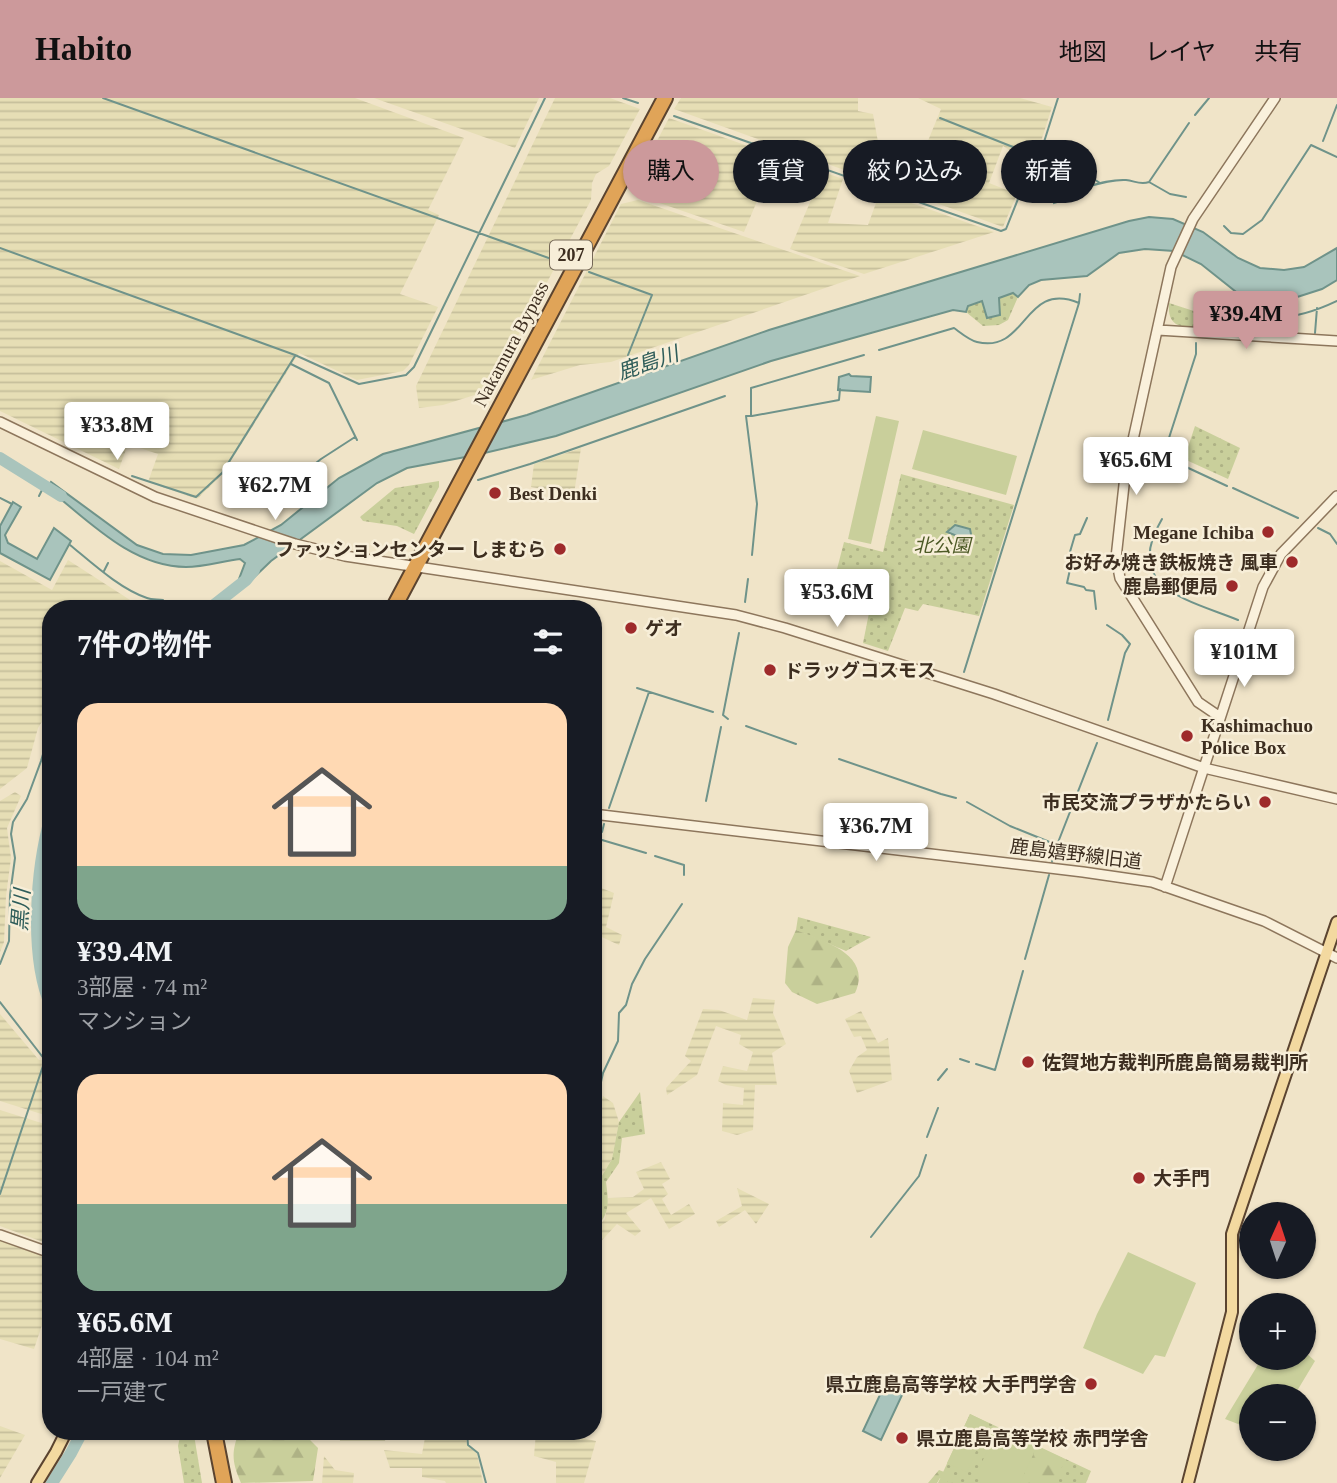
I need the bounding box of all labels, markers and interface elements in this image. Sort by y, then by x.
text: Habito [35,31,132,67]
text: 地図 [1059,39,1107,65]
text: レイヤ [1145,39,1216,65]
text: 共有 [1254,39,1302,65]
chip: 購入 [623,140,719,203]
chip: 賃貸 [733,140,829,203]
chip: 絞り込み [843,140,987,203]
chip: 新着 [1001,140,1097,203]
road number: 207 [550,240,592,270]
street label: Nakamura Bypass [469,278,553,410]
pin: ¥39.4M [1189,292,1303,351]
text: ¥39.4M [1209,301,1283,326]
water label: 鹿島川 [614,341,684,385]
pin: ¥33.8M [60,402,174,462]
text: ¥33.8M [80,412,154,437]
pin: ¥65.6M [1079,438,1193,497]
text: ¥65.6M [1099,447,1173,472]
pin: ¥62.7M [218,462,332,522]
text: ¥62.7M [238,472,312,497]
place label: Best Denki [509,483,597,504]
marker: Best Denki [487,485,503,501]
place label: Megane Ichiba [1133,522,1254,543]
marker: Megane Ichiba [1260,524,1276,540]
park label: 北公園 [913,535,973,556]
place label: ファッションセンター しまむら [275,539,546,560]
marker: ファッションセンター しまむら [552,541,568,557]
place label: お好み焼き鉄板焼き 風車 [1064,552,1278,573]
marker: お好み焼き鉄板焼き 風車 [1284,554,1300,570]
pin: ¥53.6M [780,570,894,629]
place label: 鹿島郵便局 [1123,576,1218,597]
marker: 鹿島郵便局 [1224,578,1240,594]
text: ¥53.6M [800,579,874,604]
place label: ゲオ [645,618,683,639]
marker: ゲオ [623,620,639,636]
icon: filters [529,623,567,661]
text: 7件の物件 [77,628,212,661]
pin: ¥101M [1195,630,1293,689]
text: ¥101M [1210,639,1278,664]
place label: ドラッグコスモス [784,660,936,681]
marker: ドラッグコスモス [762,662,778,678]
place label: Kashimachuo Police Box [1201,715,1313,758]
marker: Kashimachuo Police Box [1179,728,1195,744]
icon: home [259,749,385,875]
place label: 市民交流プラザかたらい [1042,792,1251,813]
marker: 市民交流プラザかたらい [1257,794,1273,810]
pin: ¥36.7M [819,804,933,863]
text: ¥36.7M [839,813,913,838]
street label: 鹿島嬉野線旧道 [1009,835,1143,873]
water label: 黒川 [8,886,35,932]
text: ¥39.4M [77,934,173,967]
text: 3部屋 · 74 m² [77,975,207,1000]
text: マンション [77,1009,192,1034]
place label: 佐賀地方裁判所鹿島簡易裁判所 [1042,1052,1308,1073]
marker: 佐賀地方裁判所鹿島簡易裁判所 [1020,1054,1036,1070]
icon: home [259,1120,385,1246]
place label: 大手門 [1153,1168,1210,1189]
marker: 大手門 [1131,1170,1147,1186]
north arrow [1239,1202,1316,1279]
map controls [1239,1202,1316,1461]
button: + [1239,1293,1316,1370]
text: ¥65.6M [77,1305,173,1338]
text: 4部屋 · 104 m² [77,1346,219,1371]
place label: 県立鹿島高等学校 大手門学舎 [825,1374,1077,1395]
marker: 県立鹿島高等学校 大手門学舎 [1083,1376,1099,1392]
text: 一戸建て [77,1380,169,1405]
button: − [1239,1384,1316,1461]
place label: 県立鹿島高等学校 赤門学舎 [916,1428,1149,1449]
marker: 県立鹿島高等学校 赤門学舎 [894,1430,910,1446]

